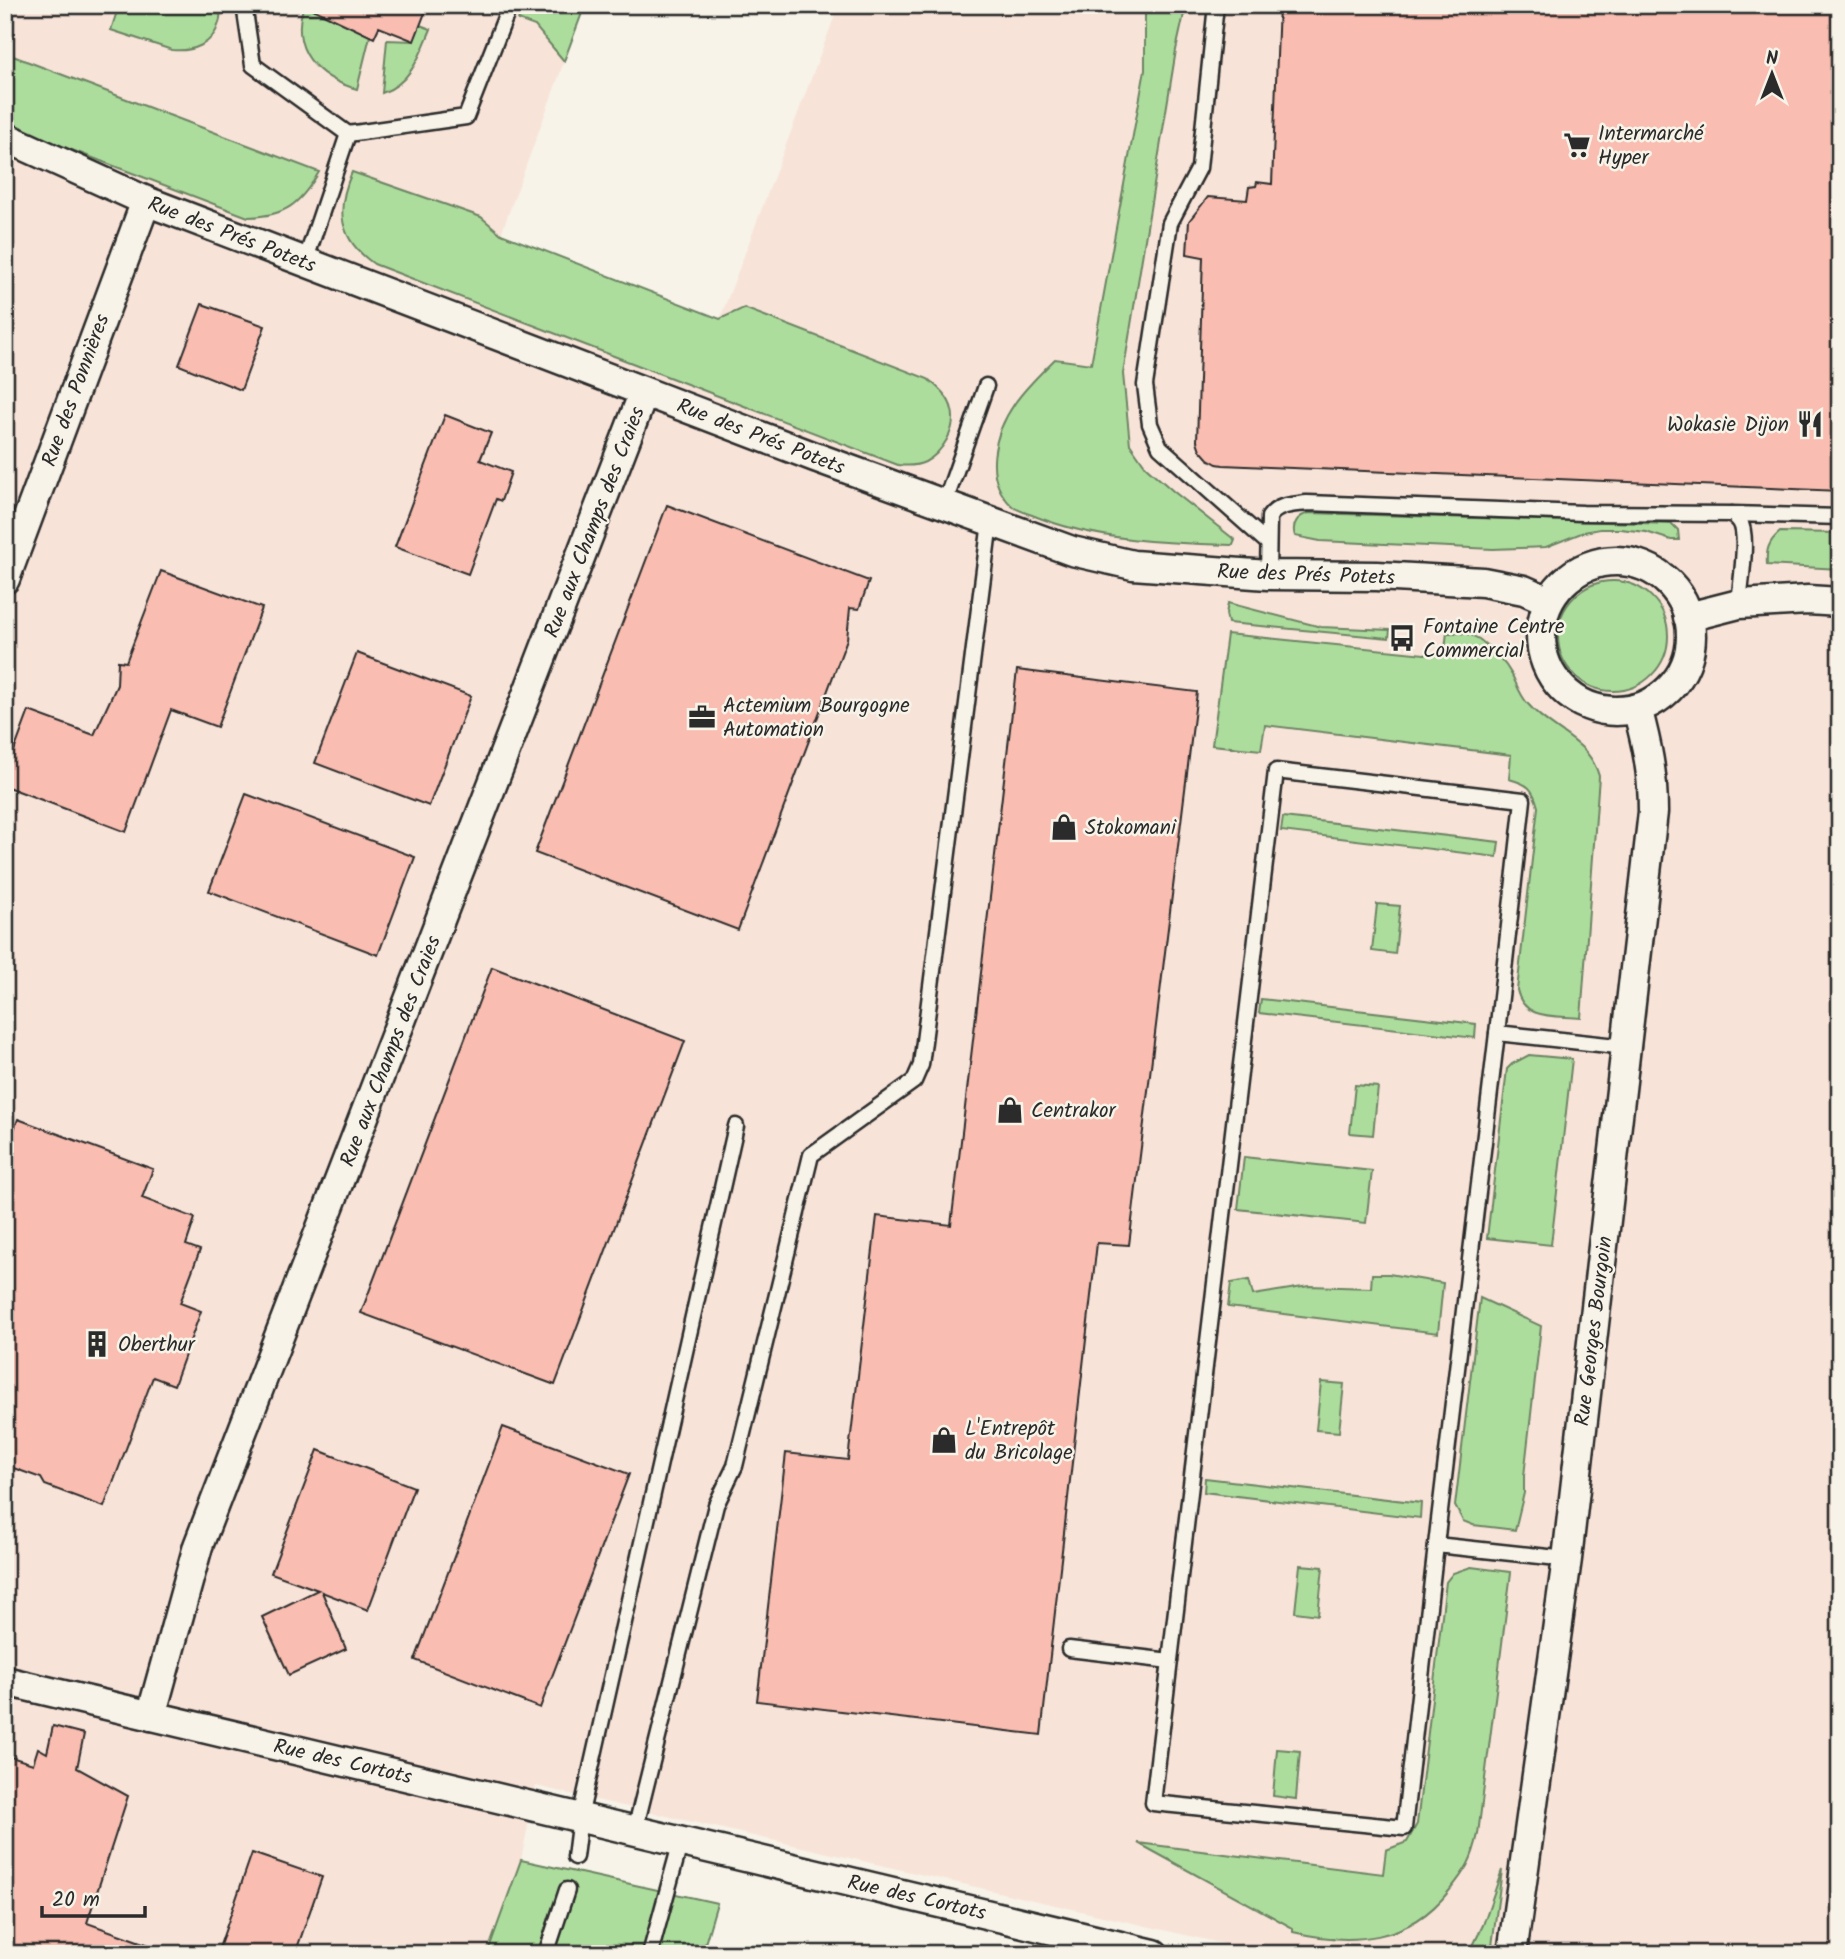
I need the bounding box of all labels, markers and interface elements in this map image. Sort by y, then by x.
north arrow [1736,38,1806,108]
text: N [1766,44,1778,74]
place label: Intermarché Hyper [1598,118,1704,175]
supermarket icon: Intermarché Hyper [1562,130,1592,160]
street label: Rue des Prés Potets [142,188,321,283]
street label: Rue des Ponnières [33,309,119,472]
street label: Rue des Prés Potets [671,390,850,485]
street label: Rue aux Champs des Craies [536,402,655,643]
place label: Wokasie Dijon [1667,409,1789,442]
restaurant icon: Wokasie Dijon [1795,409,1825,439]
street label: Rue des Prés Potets [1216,556,1396,595]
place label: Fontaine Centre Commercial [1423,611,1565,668]
bus stop icon: Fontaine Centre Commercial [1387,623,1417,653]
place label: Actemium Bourgogne Automation [723,690,910,747]
office icon: Actemium Bourgogne Automation [687,702,717,732]
shop icon: Stokomani [1049,812,1079,842]
place label: Stokomani [1085,812,1177,845]
street label: Rue aux Champs des Craies [332,931,451,1172]
shop icon: Centrakor [995,1095,1025,1125]
place label: Centrakor [1031,1095,1117,1128]
street label: Rue Georges Bourgoin [1566,1234,1623,1428]
building icon: Oberthur [82,1329,112,1359]
place label: Oberthur [118,1329,196,1362]
place label: L'Entrepôt du Bricolage [965,1413,1073,1470]
shop icon: L'Entrepôt du Bricolage [929,1425,959,1455]
street label: Rue des Cortots [270,1730,415,1794]
street label: Rue des Cortots [844,1866,989,1930]
scale bar [42,1875,145,1919]
text: 20 m [52,1884,100,1917]

